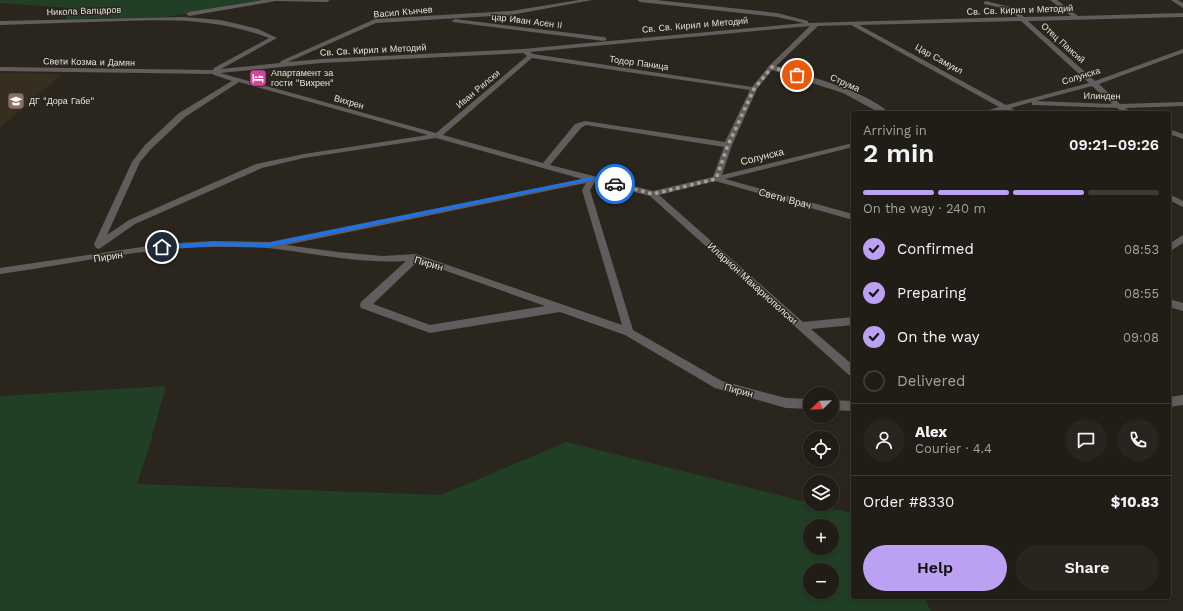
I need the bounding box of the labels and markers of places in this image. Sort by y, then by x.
pin [780,58,814,92]
hotel icon: Апартамент за гости "Вихрен" [248,68,268,88]
place label: Апартамент за гости "Вихрен" [271,68,334,88]
school or university icon: ДГ "Дора Габе" [6,91,26,111]
place label: ДГ "Дора Габе" [29,96,94,106]
pin [145,230,179,264]

